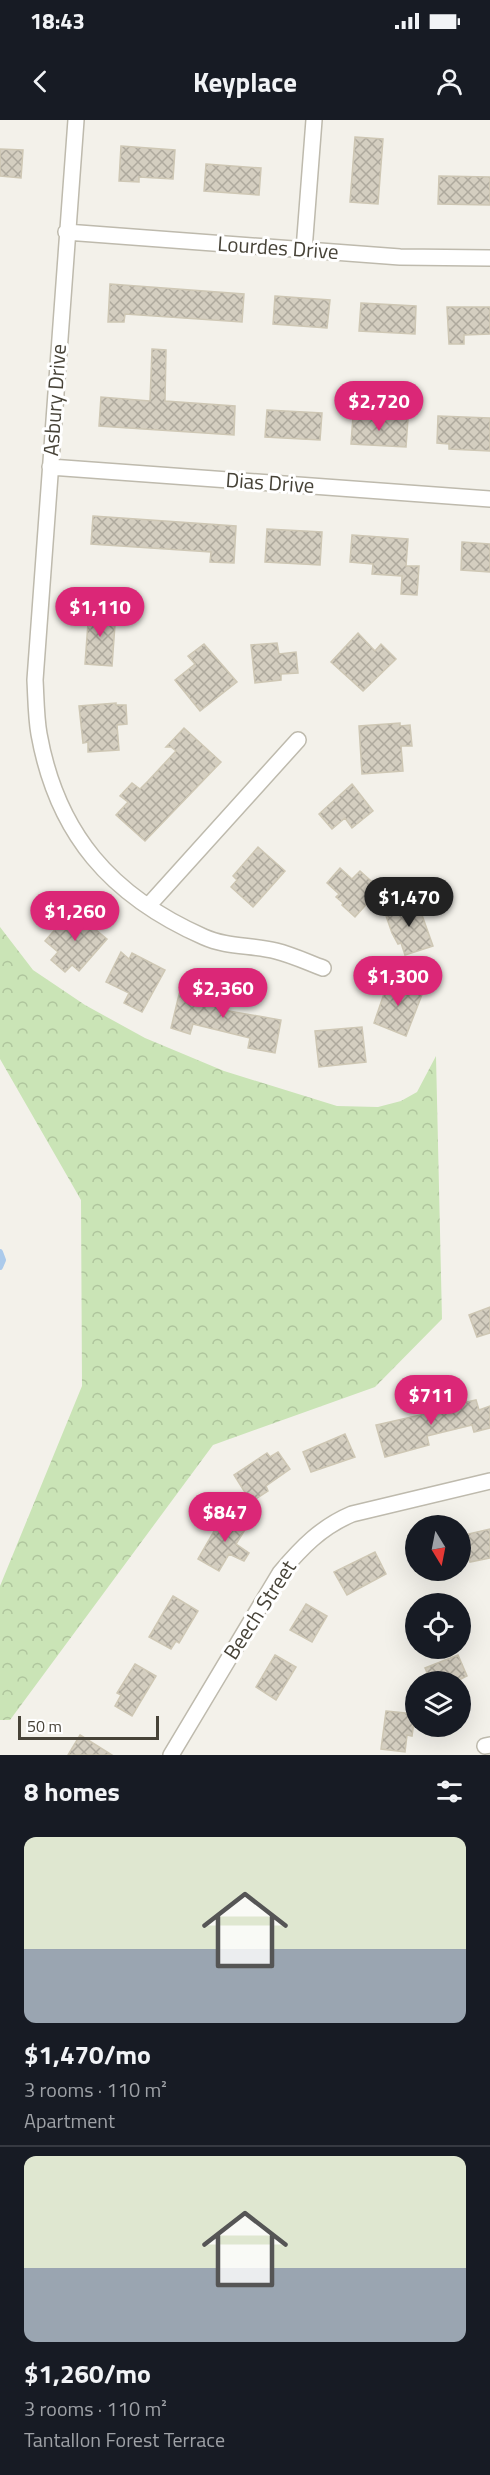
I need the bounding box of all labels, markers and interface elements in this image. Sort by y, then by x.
text: 18:43 [30,4,85,38]
text: Keyplace [193,61,297,102]
icon: back [24,65,57,98]
icon: person [433,65,466,98]
street label: Lourdes Drive [216,227,340,267]
street label: Asbury Drive [34,343,74,457]
pin: $2,720 [330,381,428,432]
text: $2,720 [348,385,410,416]
street label: Dias Drive [225,463,316,501]
pin: $1,110 [51,587,149,638]
text: $1,110 [69,591,131,622]
pin: $1,470 [360,877,458,928]
text: $1,470 [378,881,440,912]
pin: $1,260 [26,891,124,942]
text: $1,260 [44,895,106,926]
pin: $1,300 [349,956,447,1007]
text: $1,300 [367,960,429,991]
pin: $2,360 [174,968,272,1019]
text: $2,360 [192,972,254,1003]
pin: $711 [395,1375,467,1426]
text: $711 [409,1379,453,1410]
pin: $847 [189,1492,261,1543]
text: $847 [203,1496,247,1527]
north arrow [405,1515,471,1581]
map controls [405,1515,471,1737]
street label: Beech Street [215,1553,304,1666]
button: locate [405,1593,471,1659]
button: layers [405,1671,471,1737]
scale bar [18,1713,159,1740]
text: 50 m [27,1714,62,1738]
text: 8 homes [24,1772,120,1811]
icon: filters [433,1775,466,1808]
icon: home [191,1876,299,1984]
text: $1,470/mo [24,2035,151,2074]
text: 3 rooms · 110 m² [24,2074,167,2105]
text: Apartment [24,2105,115,2136]
icon: home [191,2195,299,2303]
text: $1,260/mo [24,2354,151,2393]
text: 3 rooms · 110 m² [24,2393,167,2424]
text: Tantallon Forest Terrace [24,2424,225,2455]

